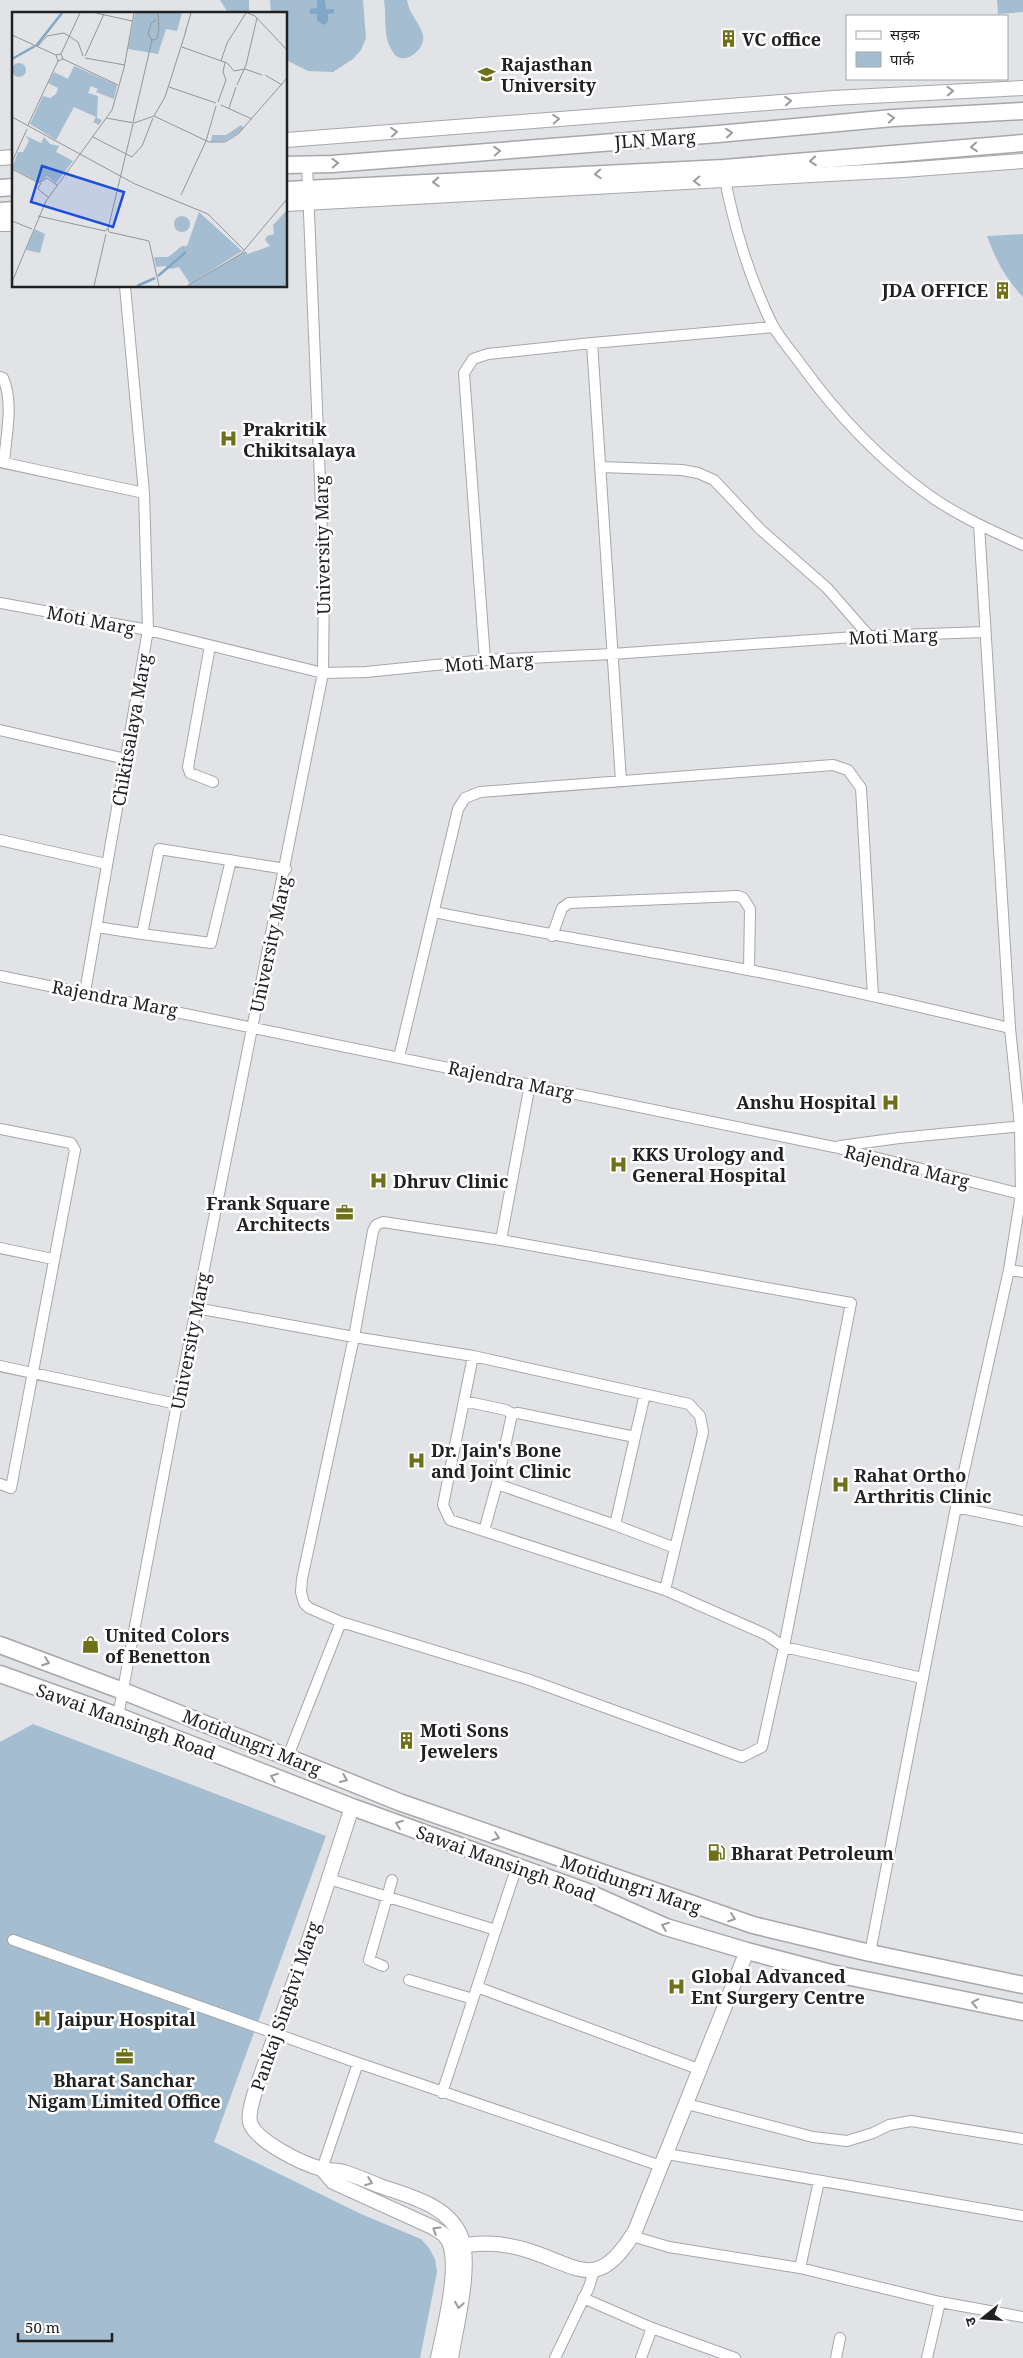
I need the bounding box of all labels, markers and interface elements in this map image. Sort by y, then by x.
inset map [12,12,288,288]
legend [846,15,1008,80]
text: सड़क [890,24,920,44]
place label: VC office [742,27,821,51]
building icon: VC office [718,29,738,49]
text: पार्क [890,49,914,69]
place label: Rajasthan University [501,52,597,97]
school or university icon: Rajasthan University [477,64,497,84]
one-way arrow [946,85,954,96]
one-way arrow [784,96,792,107]
one-way arrow [552,113,560,124]
one-way arrow [887,113,895,124]
street label: JLN Marg [613,124,697,154]
one-way arrow [390,127,398,138]
one-way arrow [725,128,733,139]
one-way arrow [970,141,978,152]
one-way arrow [493,146,501,157]
one-way arrow [808,155,816,166]
one-way arrow [331,158,339,169]
one-way arrow [594,169,602,180]
one-way arrow [692,175,700,186]
one-way arrow [431,177,439,187]
place label: JDA OFFICE [881,278,988,302]
building icon: JDA OFFICE [992,280,1012,300]
place label: Prakritik Chikitsalaya [243,417,356,462]
hospital icon: Prakritik Chikitsalaya [219,429,239,449]
street label: University Marg [309,475,335,615]
street label: Moti Marg [45,600,137,640]
street label: Moti Marg [848,622,938,650]
street label: Moti Marg [444,647,535,677]
street label: Chikitsalaya Marg [106,651,156,808]
street label: University Marg [244,873,296,1015]
street label: Rajendra Marg [50,974,180,1022]
street label: Rajendra Marg [446,1055,576,1105]
place label: Anshu Hospital [736,1090,877,1114]
hospital icon: Anshu Hospital [880,1092,900,1112]
street label: Rajendra Marg [842,1139,972,1193]
place label: KKS Urology and General Hospital [632,1142,787,1187]
hospital icon: KKS Urology and General Hospital [608,1154,628,1174]
place label: Dhruv Clinic [393,1169,508,1193]
hospital icon: Dhruv Clinic [369,1171,389,1191]
place label: Frank Square Architects [206,1191,330,1236]
office icon: Frank Square Architects [334,1203,354,1223]
street label: University Marg [165,1270,215,1412]
place label: Dr. Jain's Bone and Joint Clinic [431,1438,571,1483]
hospital icon: Dr. Jain's Bone and Joint Clinic [407,1450,427,1470]
place label: Rahat Ortho Arthritis Clinic [854,1463,992,1508]
hospital icon: Rahat Ortho Arthritis Clinic [830,1475,850,1495]
place label: United Colors of Benetton [105,1623,230,1668]
shop icon: United Colors of Benetton [81,1635,101,1655]
one-way arrow [41,1656,50,1666]
street label: Sawai Mansingh Road [33,1677,219,1765]
street label: Motidungri Marg [179,1703,325,1781]
place label: Moti Sons Jewelers [419,1718,509,1763]
building icon: Moti Sons Jewelers [396,1730,416,1750]
one-way arrow [270,1772,279,1783]
one-way arrow [339,1773,348,1783]
street label: Sawai Mansingh Road [413,1819,599,1907]
one-way arrow [395,1820,404,1830]
one-way arrow [491,1831,499,1841]
place label: Bharat Petroleum [731,1841,894,1865]
fuel station icon: Bharat Petroleum [707,1843,727,1863]
street label: Motidungri Marg [557,1849,705,1919]
one-way arrow [727,1912,736,1922]
street label: Pankaj Singhvi Marg [245,1918,325,2094]
one-way arrow [661,1922,670,1932]
place label: Global Advanced Ent Surgery Centre [691,1964,865,2009]
hospital icon: Global Advanced Ent Surgery Centre [667,1976,687,1996]
one-way arrow [971,1999,979,2009]
place label: Jaipur Hospital [56,2007,196,2031]
hospital icon: Jaipur Hospital [33,2009,53,2029]
office icon: Bharat Sanchar Nigam Limited Office [114,2047,134,2067]
place label: Bharat Sanchar Nigam Limited Office [27,2068,221,2113]
one-way arrow [364,2175,373,2186]
one-way arrow [432,2227,441,2236]
north arrow [958,2293,1008,2343]
one-way arrow [455,2301,465,2309]
scale bar [18,2310,111,2342]
text: उ [960,2314,980,2329]
text: 50 m [25,2317,60,2337]

